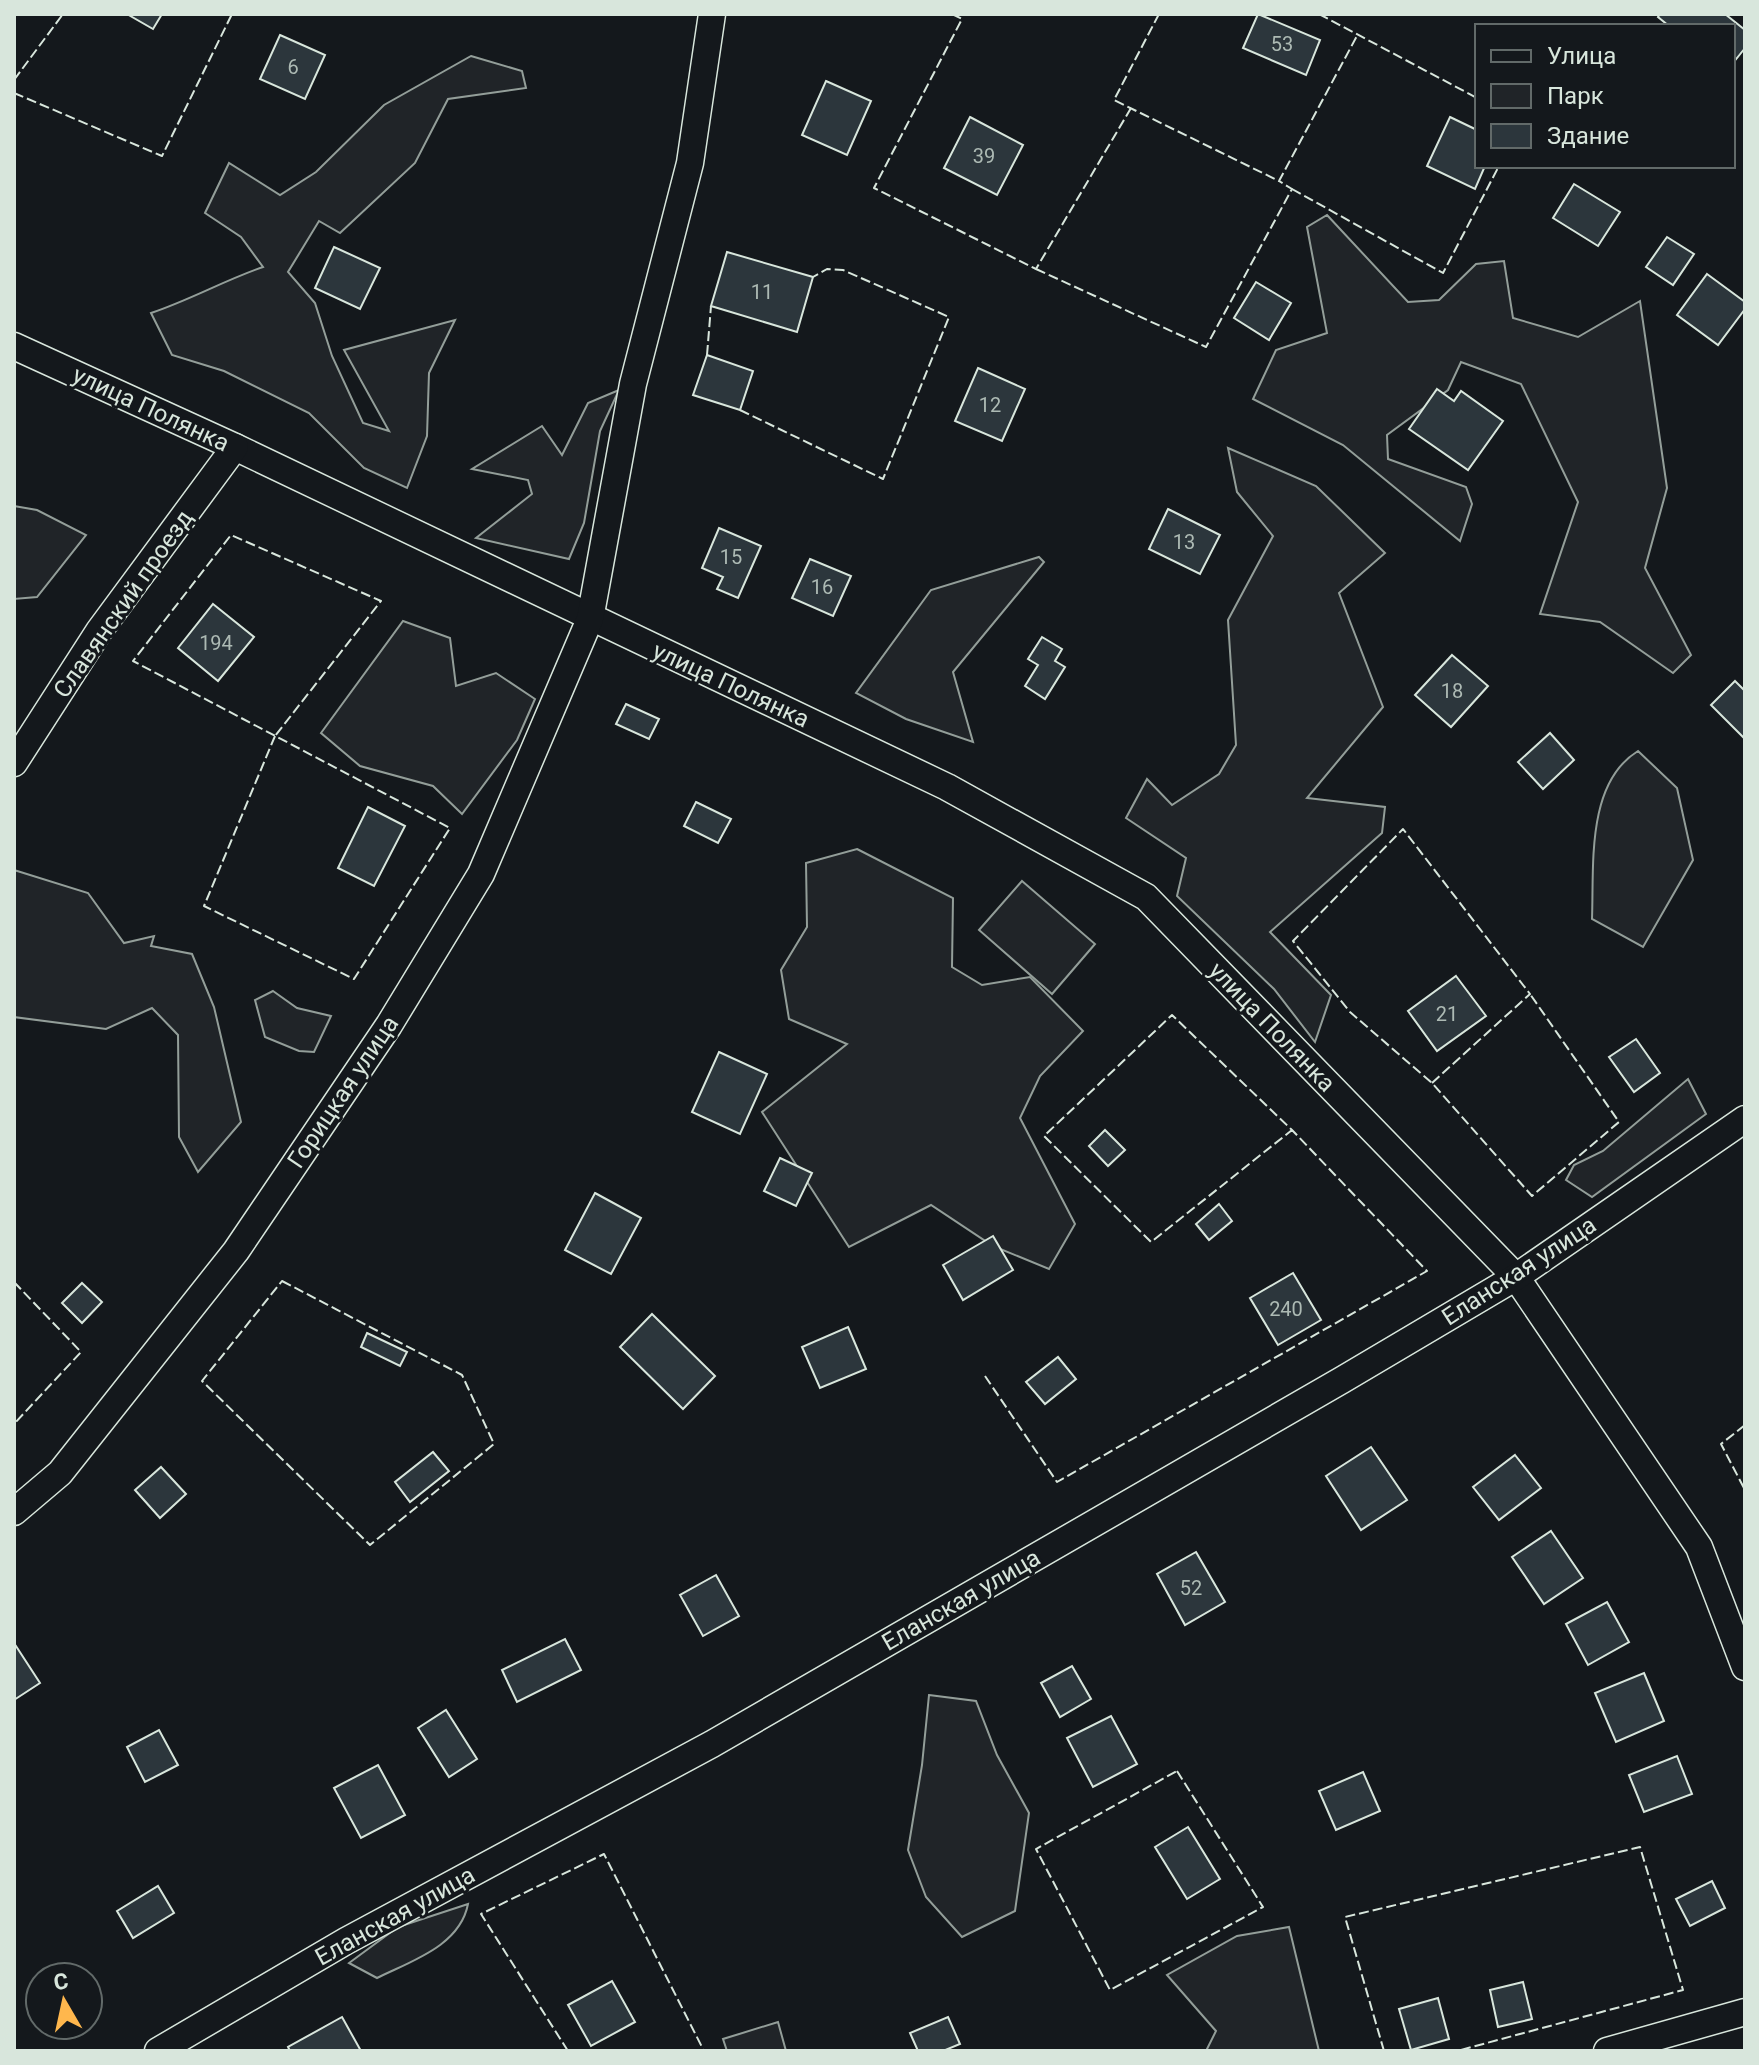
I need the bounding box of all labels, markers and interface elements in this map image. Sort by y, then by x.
legend [1475,24,1735,168]
house number: 53 [1271,32,1293,56]
text: Улица [1547,42,1616,70]
house number: 6 [287,55,299,79]
text: Парк [1547,82,1604,110]
text: Здание [1547,122,1629,150]
house number: 39 [973,144,995,168]
house number: 11 [751,280,773,304]
street label: улица Полянка [68,361,234,457]
house number: 12 [979,393,1001,417]
street label: Славянский проезд [48,505,198,703]
house number: 13 [1173,530,1195,554]
house number: 15 [720,545,742,569]
house number: 16 [811,575,833,599]
house number: 194 [199,631,233,655]
street label: улица Полянка [648,637,814,733]
house number: 18 [1441,679,1463,703]
street label: улица Полянка [1203,956,1341,1098]
house number: 21 [1436,1002,1458,1026]
street label: Горицкая улица [282,1011,404,1173]
street label: Еланская улица [1437,1211,1601,1331]
house number: 240 [1269,1297,1303,1321]
street label: Еланская улица [877,1543,1045,1657]
house number: 52 [1180,1576,1202,1600]
street label: Еланская улица [310,1861,480,1971]
north arrow [24,1961,104,2041]
text: С [52,1968,70,1995]

